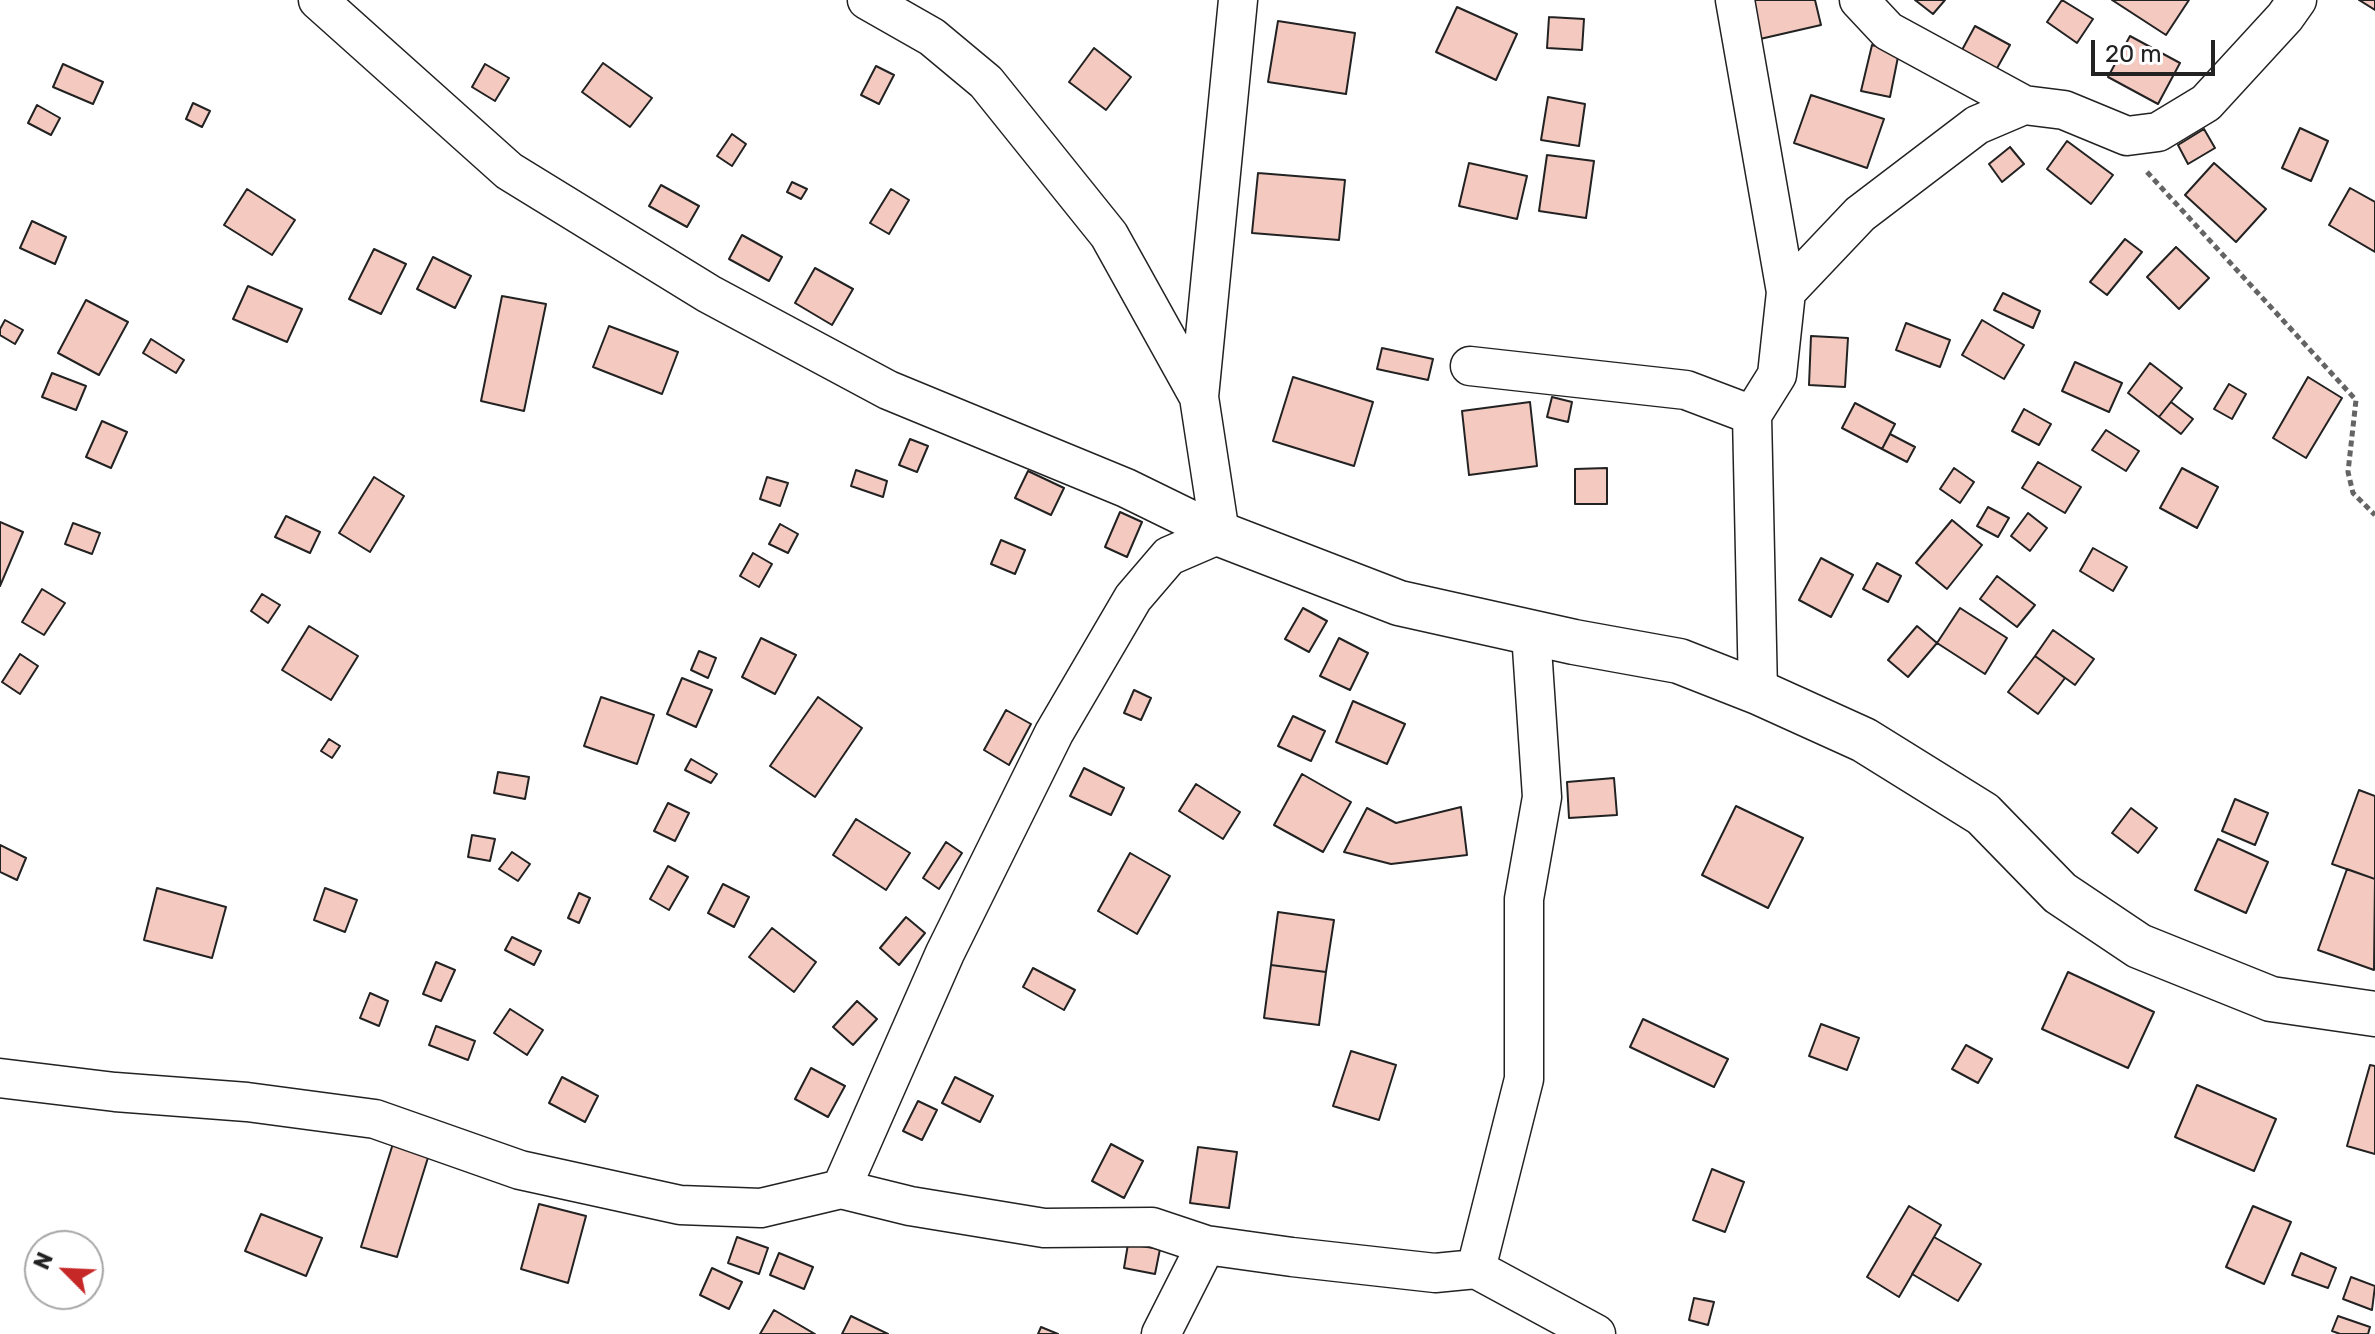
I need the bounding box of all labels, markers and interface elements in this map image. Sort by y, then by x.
scale bar [2095,24,2219,74]
text: 20 m [2105,40,2162,68]
north arrow [24,1230,104,1310]
text: N [28,1248,59,1274]

